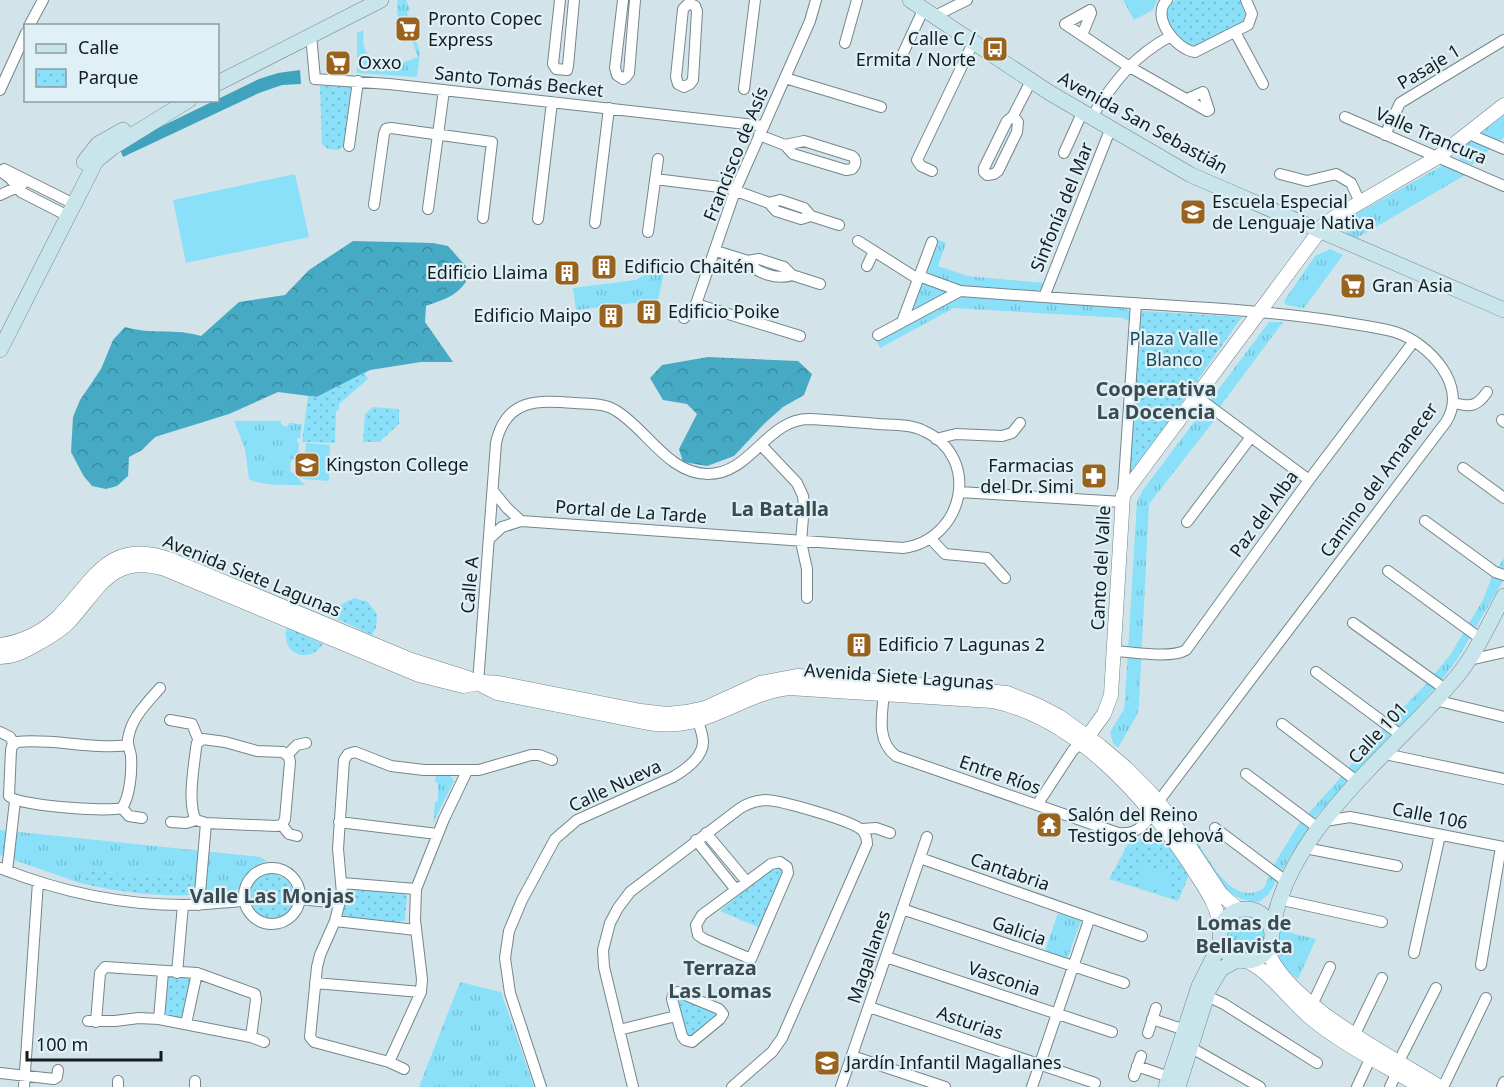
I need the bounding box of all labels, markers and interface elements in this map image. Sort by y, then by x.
place label: Pronto Copec Express [428,6,543,51]
supermarket icon: Pronto Copec Express [393,14,423,44]
legend [24,24,219,102]
place label: Calle C / Ermita / Norte [856,26,976,71]
bus stop icon: Calle C / Ermita / Norte [980,34,1010,64]
text: Calle [78,35,119,59]
street label: Pasaje 1 [1393,38,1464,94]
supermarket icon: Oxxo [323,48,353,78]
place label: Oxxo [358,50,402,74]
street label: Santo Tomás Becket [433,60,605,102]
text: Parque [78,65,138,89]
street label: Avenida San Sebastián [1054,65,1233,179]
street label: Francisco de Asís [697,83,773,224]
street label: Valle Trancura [1372,101,1491,169]
street label: Sinfonía del Mar [1024,138,1098,275]
place label: Escuela Especial de Lenguaje Nativa [1212,189,1375,234]
school or university icon: Escuela Especial de Lenguaje Nativa [1178,197,1208,227]
building icon: Edificio Chaitén [589,252,619,282]
place label: Edificio Chaitén [624,254,754,278]
building icon: Edificio Llaima [552,258,582,288]
place label: Edificio Llaima [427,260,548,284]
supermarket icon: Gran Asia [1338,271,1368,301]
place label: Gran Asia [1372,273,1453,297]
building icon: Edificio Poike [634,297,664,327]
place label: Edificio Poike [668,299,780,323]
building icon: Edificio Maipo [596,301,626,331]
place label: Edificio Maipo [474,303,592,327]
park label: Plaza Valle Blanco [1130,326,1218,371]
district label: Cooperativa La Docencia [1096,375,1217,425]
street label: Camino del Amanecer [1314,397,1443,562]
school or university icon: Kingston College [292,450,322,480]
place label: Kingston College [326,452,469,476]
place label: Farmacias del Dr. Simi [980,453,1074,498]
pharmacy icon: Farmacias del Dr. Simi [1079,461,1109,491]
street label: Paz del Alba [1224,465,1303,562]
street label: Portal de La Tarde [554,494,708,528]
district label: La Batalla [731,495,829,522]
street label: Canto del Valle [1085,505,1115,631]
street label: Avenida Siete Lagunas [160,528,345,622]
street label: Calle A [455,555,483,614]
building icon: Edificio 7 Lagunas 2 [844,630,874,660]
place label: Edificio 7 Lagunas 2 [878,632,1045,656]
street label: Avenida Siete Lagunas [803,657,995,695]
street label: Calle 101 [1342,696,1412,768]
street label: Entre Ríos [956,749,1044,799]
street label: Calle Nueva [564,753,665,817]
street label: Calle 106 [1390,796,1470,834]
place label: Salón del Reino Testigos de Jehová [1068,802,1224,847]
temple icon: Salón del Reino Testigos de Jehová [1034,810,1064,840]
street label: Cantabria [967,846,1053,896]
district label: Valle Las Monjas [190,882,354,909]
street label: Magallanes [841,907,895,1006]
district label: Lomas de Bellavista [1195,909,1293,959]
street label: Galicia [989,910,1050,950]
district label: Terraza Las Lomas [668,954,772,1004]
street label: Vasconia [965,955,1043,1001]
street label: Asturias [934,1000,1007,1045]
scale bar [27,1024,160,1062]
text: 100 m [36,1032,88,1056]
school or university icon: Jardín Infantil Magallanes [812,1048,842,1078]
place label: Jardín Infantil Magallanes [844,1050,1062,1074]

